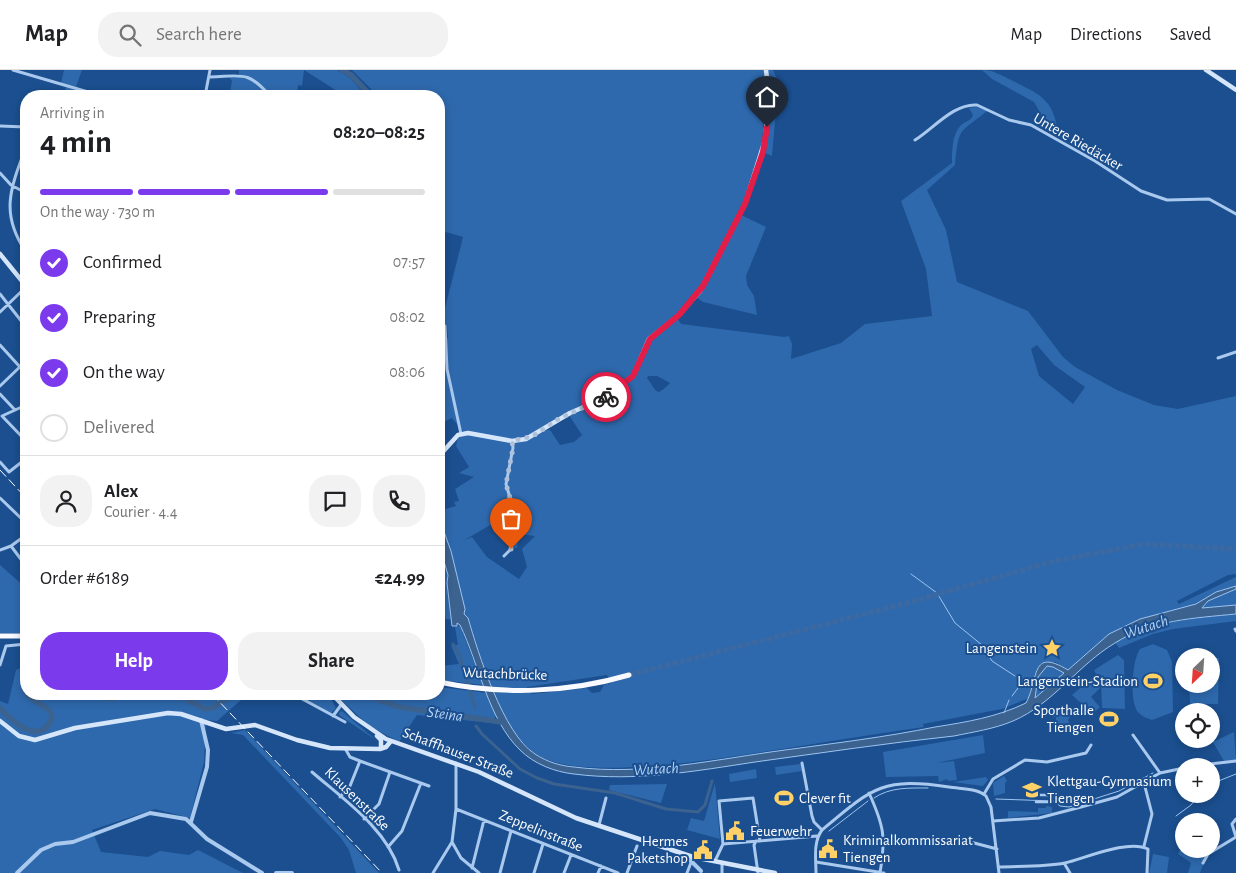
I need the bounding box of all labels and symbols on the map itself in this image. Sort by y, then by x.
pin [746,76,788,127]
street label: Untere Riedäcker [1031,110,1125,174]
courier [581,372,631,422]
pin [490,498,532,549]
water label: Wutach [1122,612,1170,642]
place icon: Langenstein [1041,637,1063,659]
place label: Langenstein [966,641,1037,656]
north arrow [1175,648,1220,692]
street label: Wutachbrücke [462,665,548,683]
sports icon: Langenstein-Stadion [1142,670,1164,692]
place label: Langenstein-Stadion [1017,674,1138,689]
place label: Sporthalle Tiengen [1033,703,1094,735]
water label: Steina [426,704,464,724]
sports icon: Sporthalle Tiengen [1098,708,1120,730]
street label: Schaffhauser Straße [401,725,516,781]
water label: Wutach [633,760,679,778]
street label: Klausenstraße [322,764,392,834]
place label: Klettgau-Gymnasium Tiengen [1047,774,1172,806]
school or university icon: Klettgau-Gymnasium Tiengen [1021,779,1043,801]
sports icon: Clever fit [773,787,795,809]
place label: Clever fit [799,791,851,806]
street label: Zeppelinstraße [497,807,585,855]
public building icon: Feuerwehr [724,820,746,842]
place label: Feuerwehr [750,824,812,839]
place label: Kriminalkommissariat Tiengen [843,833,973,865]
place label: Hermes Paketshop [627,834,688,866]
public building icon: Kriminalkommissariat Tiengen [817,838,839,860]
public building icon: Hermes Paketshop [692,839,714,861]

